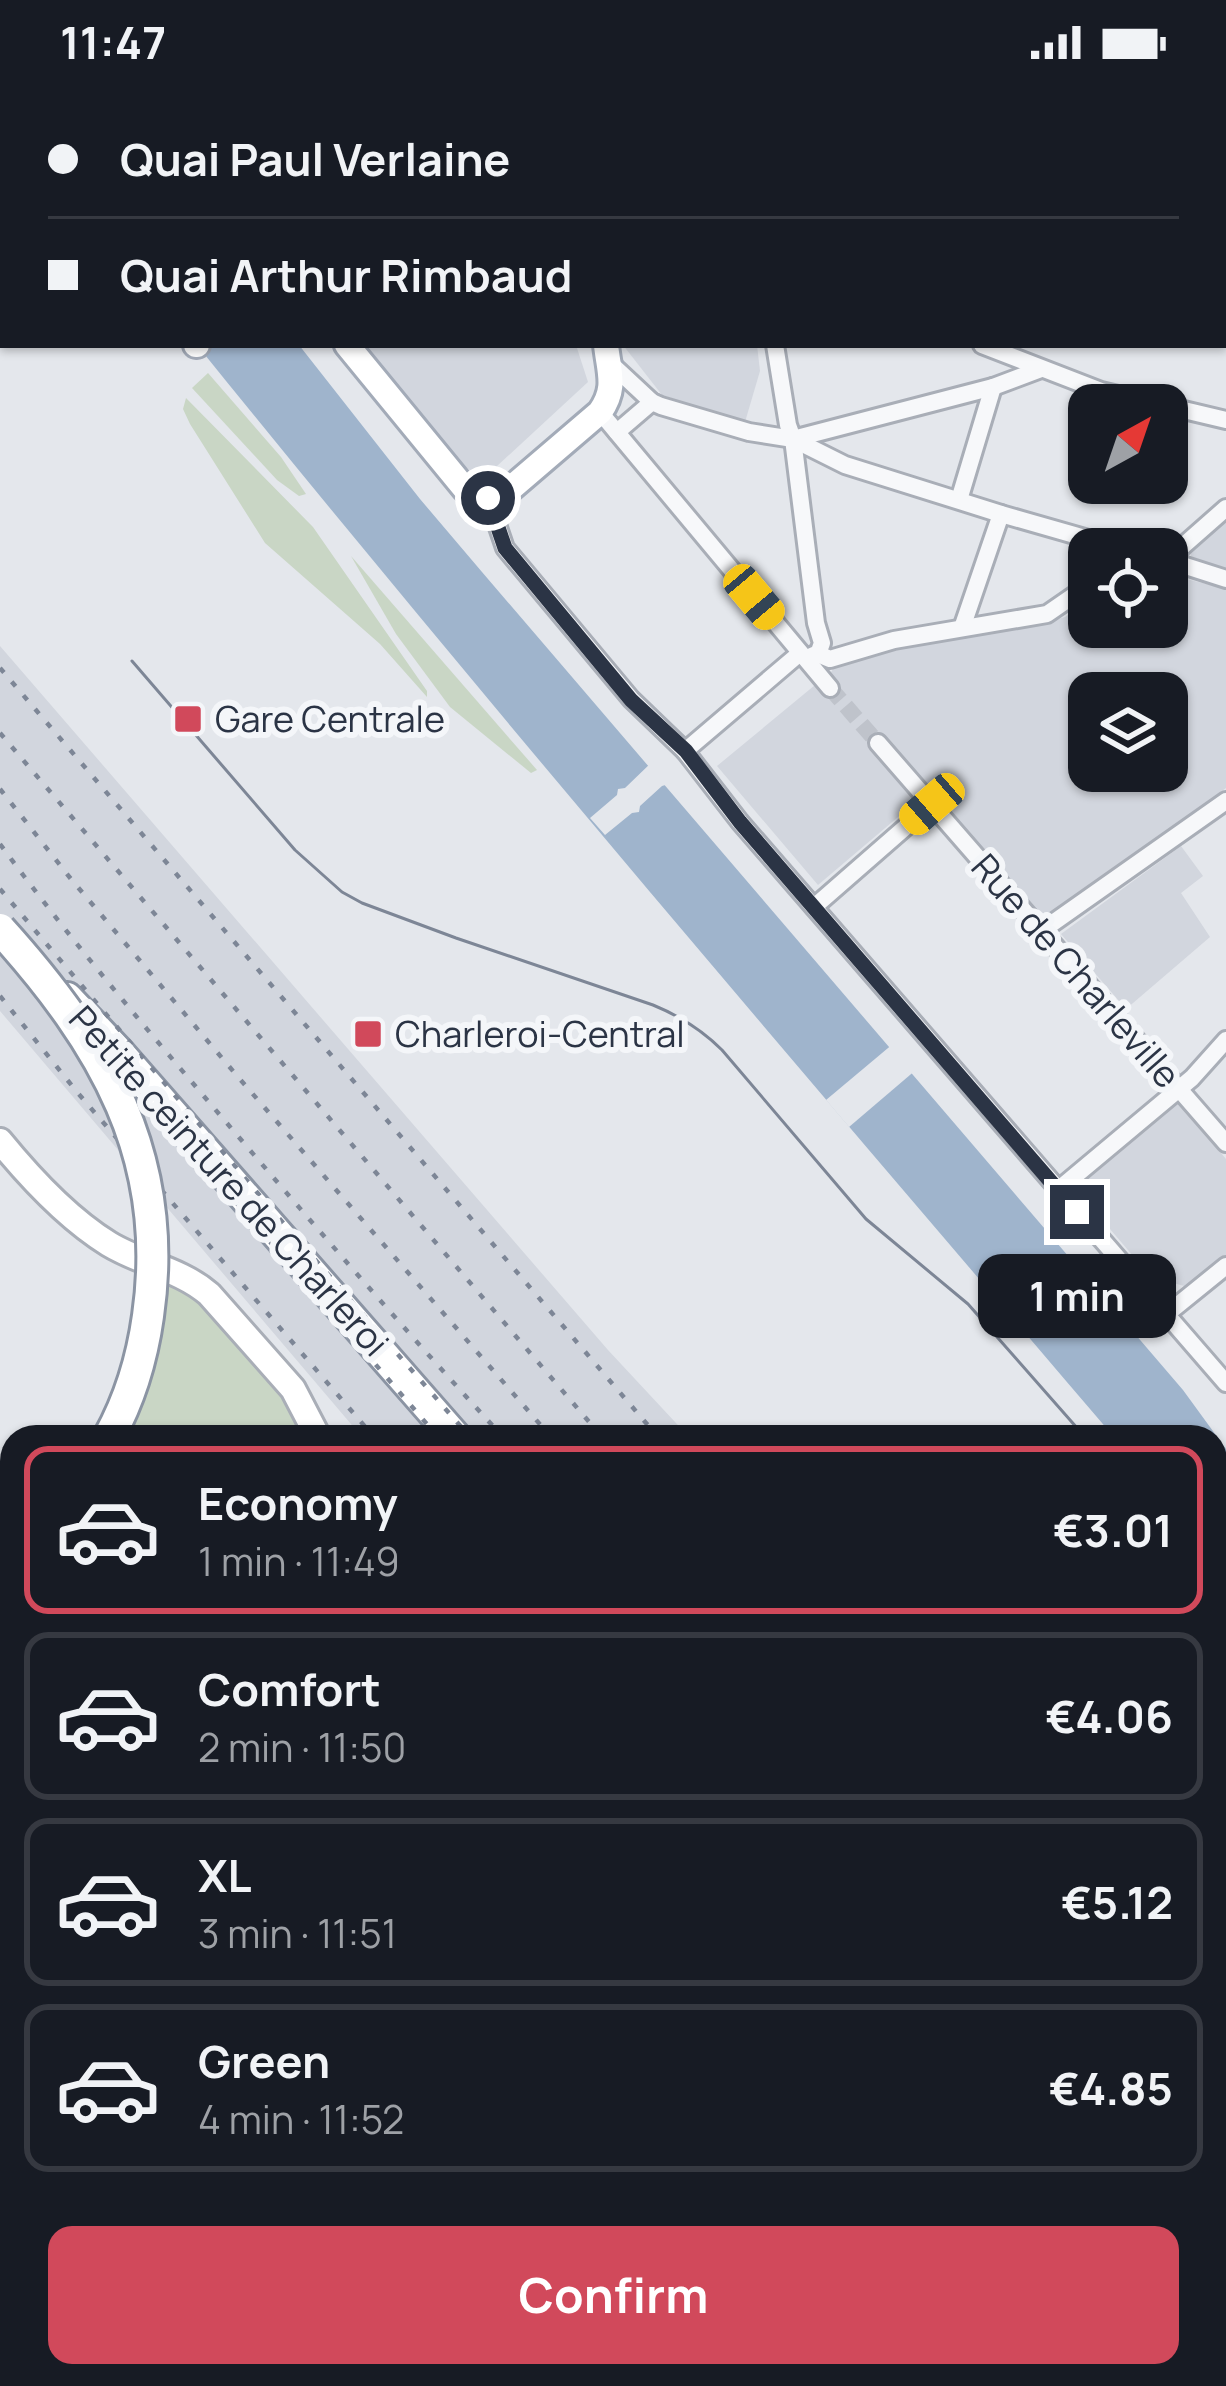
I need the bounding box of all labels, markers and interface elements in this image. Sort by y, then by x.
text: 11:47 [60,11,166,73]
text: Quai Paul Verlaine [120,128,510,190]
text: Quai Arthur Rimbaud [120,244,573,306]
north arrow [1068,384,1188,504]
map controls [1068,384,1188,792]
route start [461,471,515,525]
button: locate [1068,528,1188,648]
car [717,558,791,636]
button: layers [1068,672,1188,792]
place label: Gare Centrale [215,694,445,743]
marker: Gare Centrale [172,703,204,735]
car [893,767,971,841]
street label: Rue de Charleville [961,843,1192,1098]
street label: Petite ceinture de Charleroi [59,995,400,1366]
place label: Charleroi-Central [395,1009,685,1058]
marker: Charleroi-Central [352,1018,384,1050]
route end [1050,1185,1104,1239]
callout: 1 min [978,1254,1176,1338]
text: 1 min [1029,1269,1125,1323]
text: Economy [198,1472,398,1534]
icon: car [54,1476,162,1584]
text: €3.01 [1053,1499,1173,1561]
text: 1 min · 11:49 [198,1534,400,1588]
text: Comfort [198,1658,381,1720]
icon: car [54,1662,162,1770]
text: €4.06 [1045,1685,1173,1747]
text: 2 min · 11:50 [198,1720,406,1774]
text: XL [198,1844,252,1906]
icon: car [54,1848,162,1956]
text: €5.12 [1061,1871,1173,1933]
text: 3 min · 11:51 [198,1906,397,1960]
text: Green [198,2030,330,2092]
icon: car [54,2034,162,2142]
text: €4.85 [1049,2057,1173,2119]
text: 4 min · 11:52 [198,2092,404,2146]
button: Confirm [48,2226,1179,2364]

